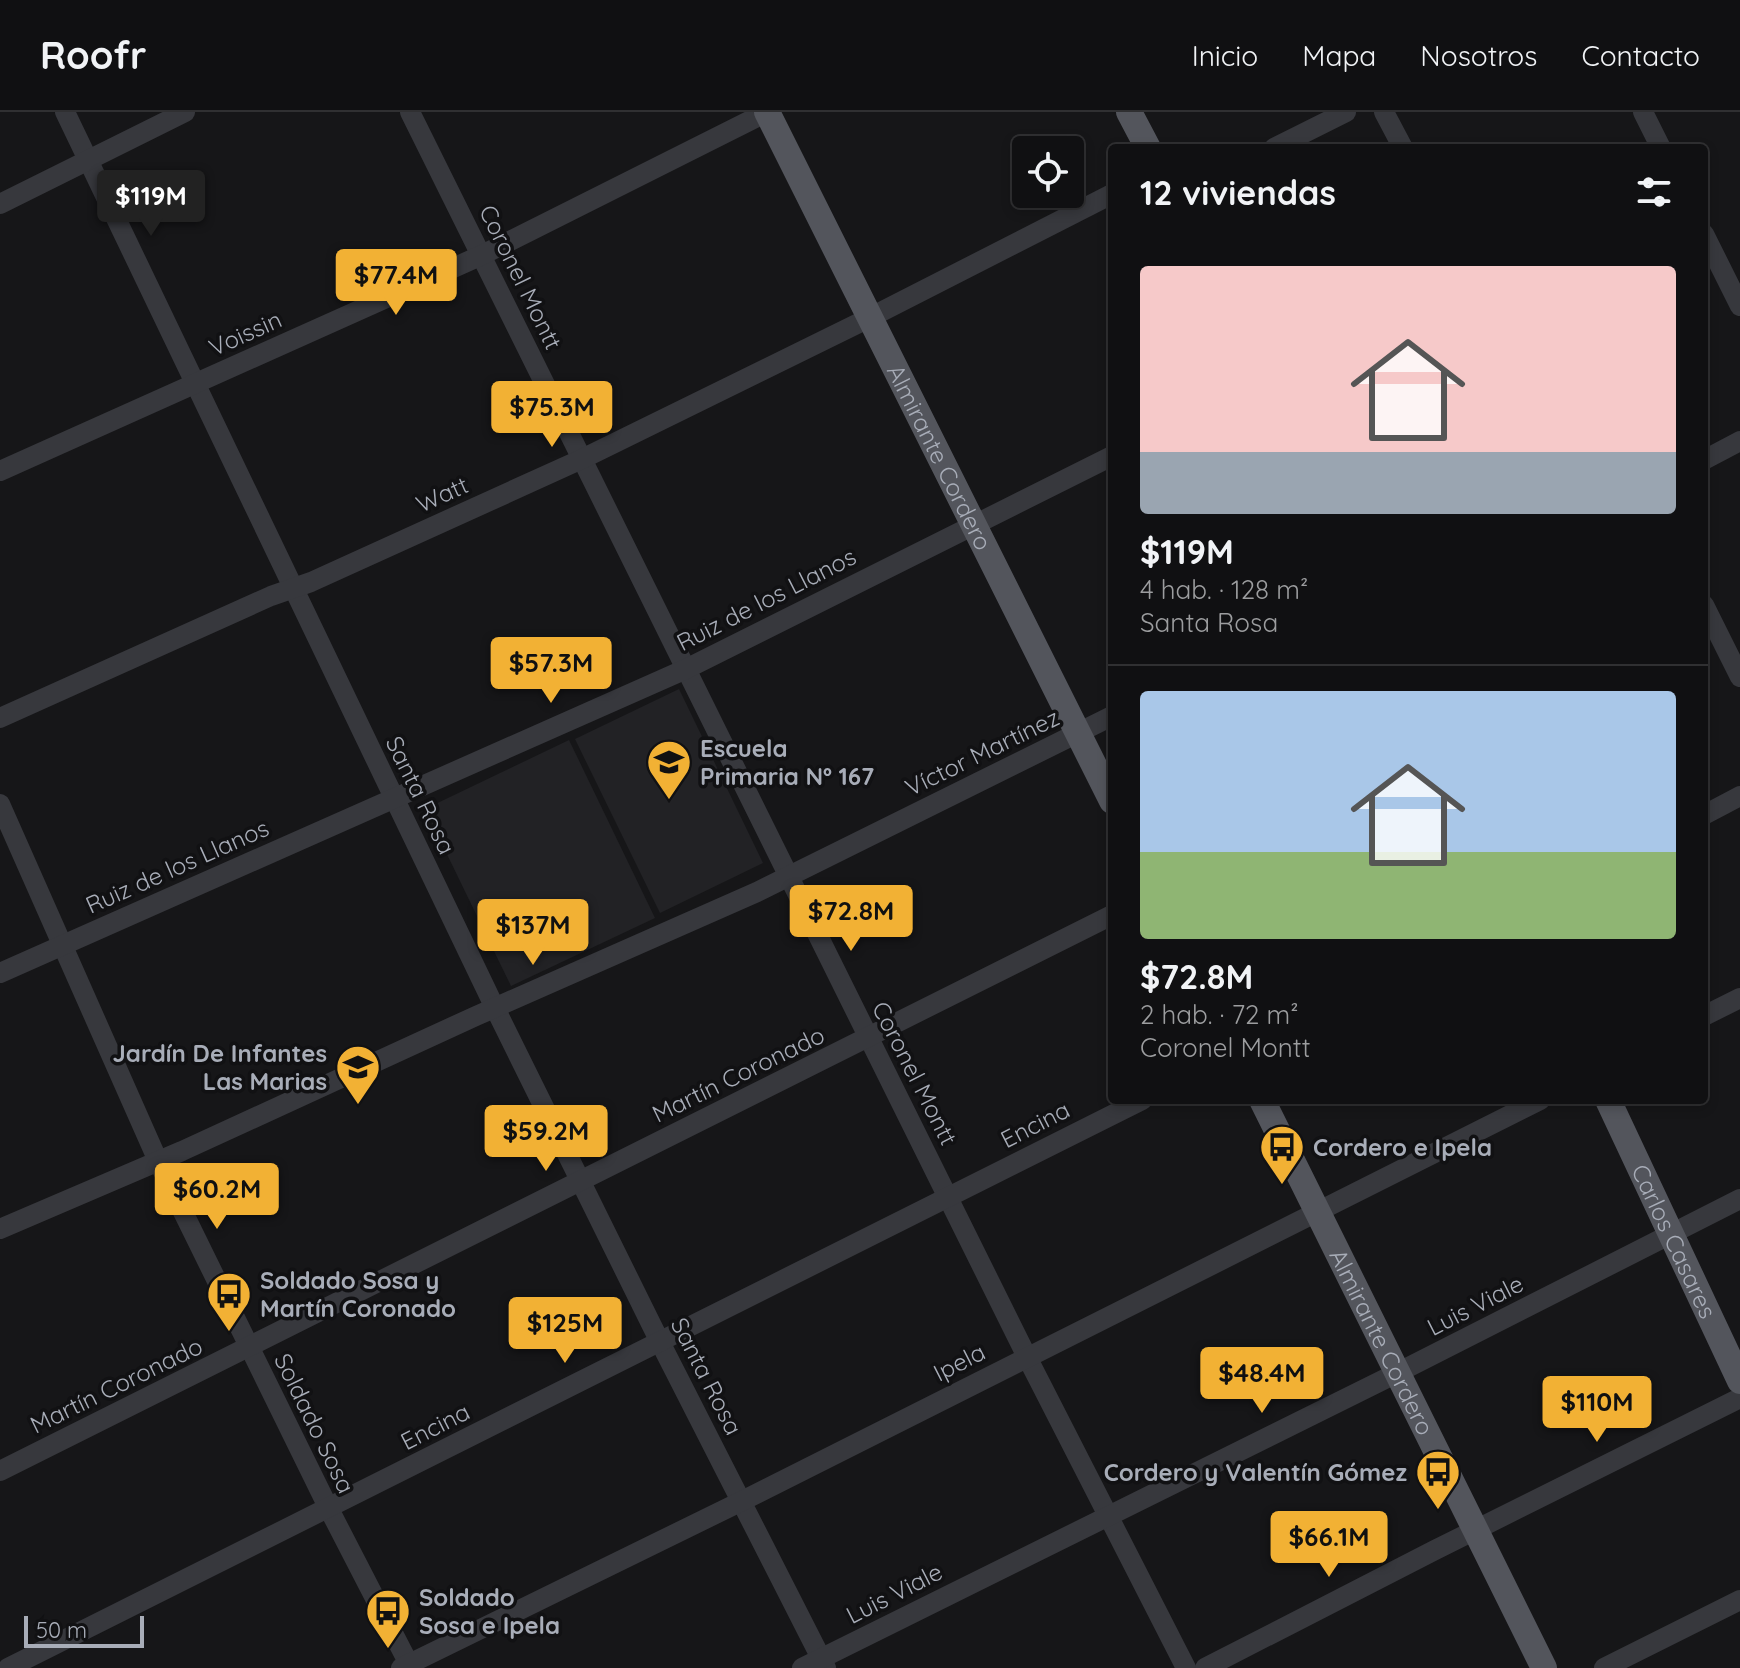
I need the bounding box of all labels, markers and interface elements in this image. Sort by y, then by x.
text: Roofr [40,31,146,79]
text: Inicio [1192,38,1258,73]
text: Mapa [1302,38,1376,73]
text: Nosotros [1420,38,1537,73]
text: Contacto [1581,38,1700,73]
map controls [1012,136,1084,208]
button: locate [1012,136,1084,208]
pin: $119M [95,170,207,238]
icon: filters [1632,170,1676,214]
text: 12 viviendas [1140,171,1336,214]
text: $119M [115,179,187,212]
street label: Coronel Montt [473,200,569,354]
pin: $77.4M [331,249,461,317]
text: $77.4M [354,258,438,291]
street label: Voissin [204,304,286,362]
icon: home [1336,318,1480,462]
street label: Almirante Cordero [881,359,999,555]
pin: $75.3M [487,381,617,449]
text: $75.3M [509,390,595,423]
street label: Watt [411,469,473,519]
text: $119M [1140,530,1234,573]
street label: Ruiz de los Llanos [671,541,861,657]
text: 4 hab. · 128 m² [1140,573,1308,606]
text: Santa Rosa [1140,606,1278,639]
pin: $57.3M [486,637,616,705]
text: $57.3M [509,646,593,679]
street label: Víctor Martínez [900,702,1064,802]
street label: Santa Rosa [380,731,462,859]
place label: Escuela Primaria Nº 167 [700,733,874,791]
school or university icon: Escuela Primaria Nº 167 [645,738,693,801]
icon: home [1336,743,1480,887]
street label: Ruiz de los Llanos [81,812,273,920]
pin: $72.8M [786,885,916,953]
text: $72.8M [808,894,894,927]
pin: $137M [477,899,589,967]
text: $137M [495,908,571,941]
text: $72.8M [1140,955,1253,998]
street label: Coronel Montt [866,996,964,1150]
text: 2 hab. · 72 m² [1140,998,1299,1031]
street label: Martín Coronado [647,1019,829,1129]
text: Coronel Montt [1140,1031,1310,1064]
place label: Jardín De Infantes Las Marias [113,1038,327,1096]
school or university icon: Jardín De Infantes Las Marias [334,1043,382,1106]
street label: Encina [995,1094,1075,1154]
pin: $59.2M [481,1105,611,1173]
text: $59.2M [503,1114,589,1147]
bus stop icon: Cordero e Ipela [1258,1123,1306,1186]
place label: Cordero e Ipela [1313,1132,1492,1162]
street label: Carlos Casares [1625,1159,1723,1323]
pin: $60.2M [152,1163,282,1231]
text: $60.2M [173,1172,261,1205]
street label: Almirante Cordero [1323,1244,1441,1440]
place label: Soldado Sosa y Martín Coronado [260,1265,456,1323]
street label: Luis Viale [1422,1268,1528,1342]
bus stop icon: Soldado Sosa y Martín Coronado [205,1270,253,1333]
pin: $125M [509,1297,621,1365]
text: $125M [527,1306,603,1339]
street label: Santa Rosa [665,1312,749,1440]
street label: Martín Coronado [25,1330,207,1440]
street label: Ipela [928,1336,990,1388]
pin: $48.4M [1197,1347,1327,1415]
street label: Soldado Sosa [268,1348,362,1498]
text: $48.4M [1218,1356,1306,1389]
pin: $110M [1541,1376,1653,1444]
text: $110M [1560,1385,1634,1418]
street label: Encina [395,1396,475,1456]
bus stop icon: Cordero y Valentín Gómez [1414,1448,1462,1511]
place label: Cordero y Valentín Gómez [1104,1457,1407,1487]
pin: $66.1M [1264,1511,1394,1579]
text: $66.1M [1289,1520,1369,1553]
street label: Luis Viale [841,1556,947,1630]
place label: Soldado Sosa e Ipela [419,1582,560,1640]
bus stop icon: Soldado Sosa e Ipela [364,1587,412,1650]
scale bar [24,1612,144,1648]
text: 50 m [36,1616,87,1644]

